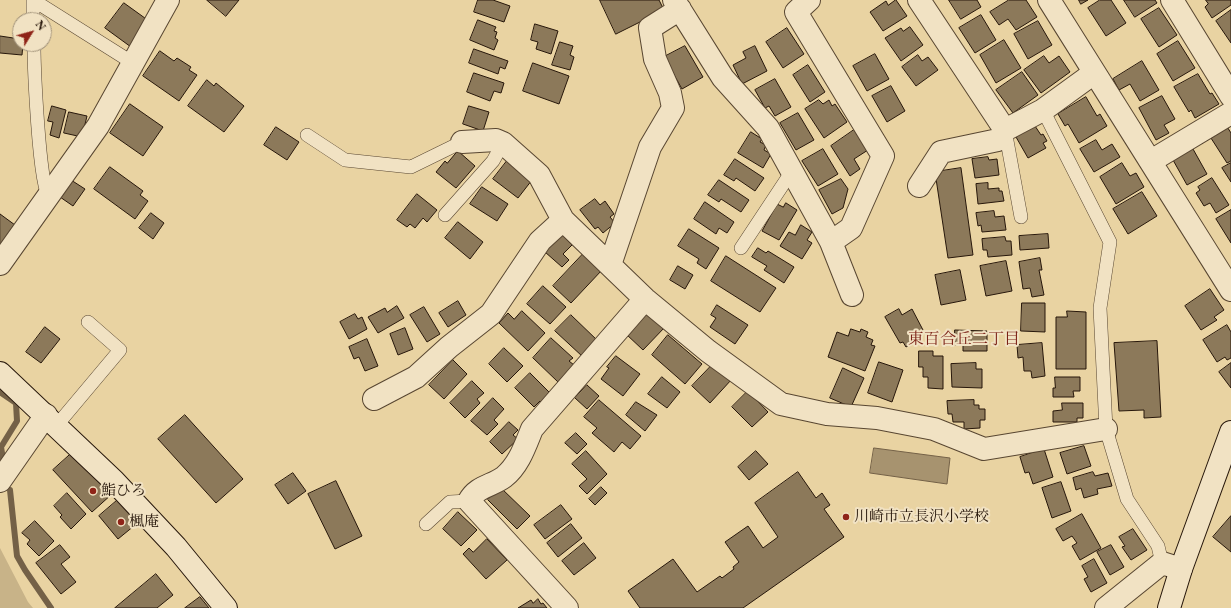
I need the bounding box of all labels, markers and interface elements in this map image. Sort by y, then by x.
north arrow [12,12,52,52]
text: N [33,18,49,33]
district label: 東百合丘二丁目 [908,330,1020,350]
place label: 鮨ひろ [101,482,146,500]
marker: 鮨ひろ [88,486,98,496]
place label: 川崎市立長沢小学校 [854,508,989,526]
marker: 川崎市立長沢小学校 [841,512,851,522]
place label: 楓庵 [129,513,159,531]
marker: 楓庵 [116,517,126,527]

